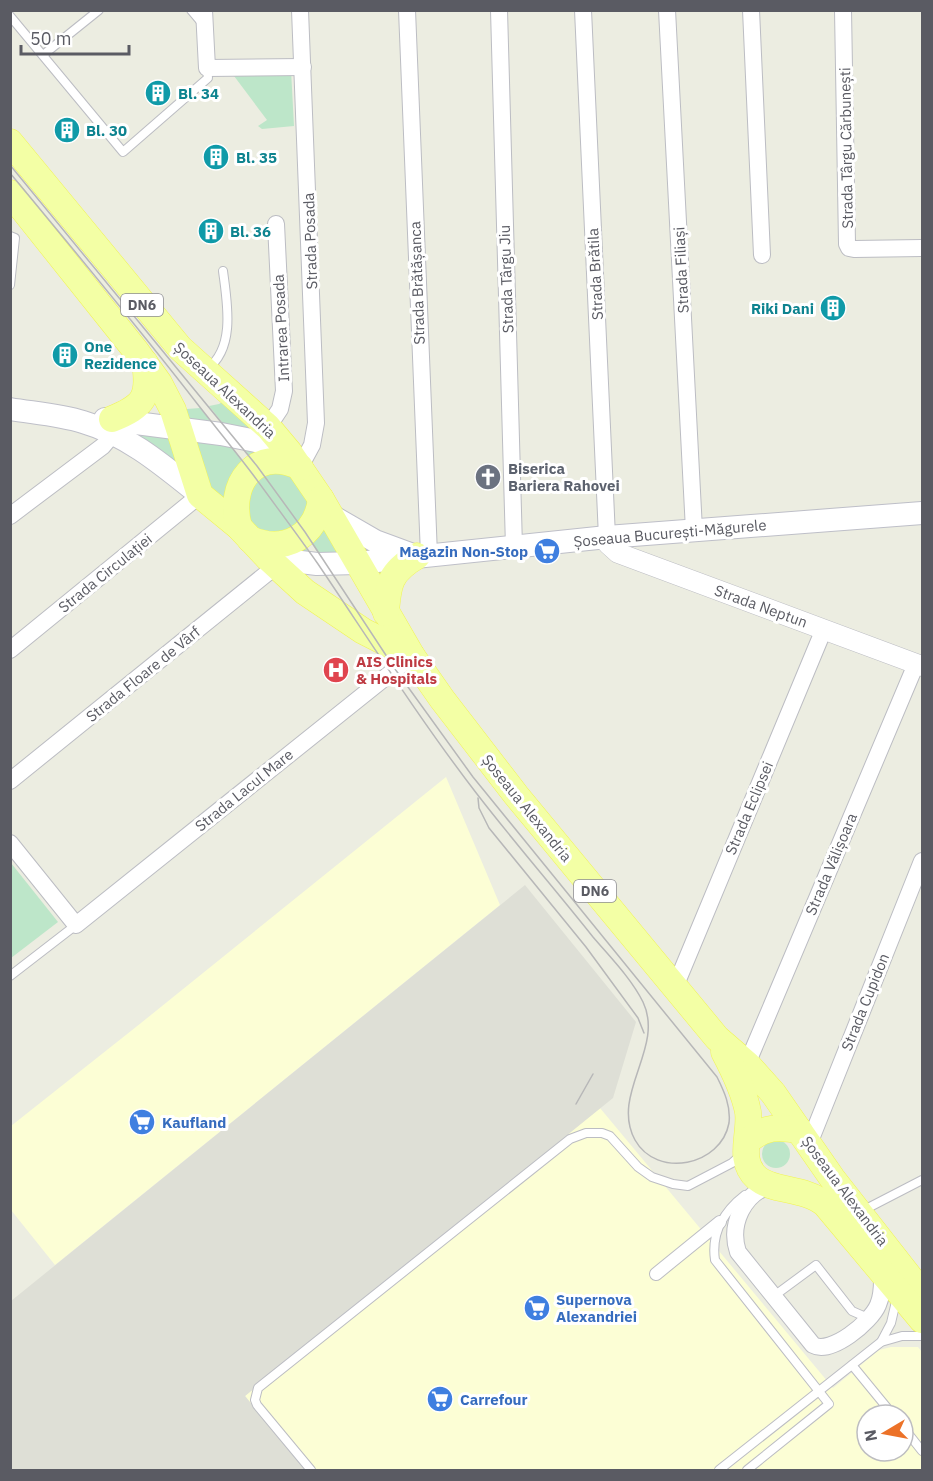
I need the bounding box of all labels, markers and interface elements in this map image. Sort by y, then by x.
scale bar [21,18,129,56]
text: 50 m [30,27,72,50]
street label: Strada Târgu Cărbunești [835,67,857,229]
building icon: Bl. 34 [143,78,173,108]
place label: Bl. 34 [178,84,219,103]
building icon: Bl. 30 [52,115,82,145]
place label: Bl. 30 [86,121,127,140]
building icon: Bl. 35 [201,142,231,172]
place label: Bl. 35 [236,148,277,167]
street label: Strada Posada [299,192,321,290]
building icon: Bl. 36 [196,216,226,246]
street label: Strada Brătășanca [405,221,429,345]
place label: Bl. 36 [230,222,271,241]
street label: Strada Târgu Jiu [495,225,517,333]
street label: Strada Filiași [669,226,693,314]
street label: Strada Brătila [583,228,607,320]
street label: Intrarea Posada [269,274,293,382]
building icon: Riki Dani [818,293,848,323]
road number: DN6 [121,294,163,316]
place label: Riki Dani [751,299,814,318]
place label: One Rezidence [84,337,157,373]
street label: Șoseaua Alexandria [170,338,280,442]
building icon: One Rezidence [50,340,80,370]
place label: Biserica Bariera Rahovei [508,459,620,495]
church icon: Biserica Bariera Rahovei [473,462,503,492]
street label: Șoseaua București-Măgurele [573,515,767,551]
street label: Strada Circulației [54,529,156,617]
supermarket icon: Magazin Non-Stop [532,536,562,566]
place label: Magazin Non-Stop [399,542,528,561]
street label: Strada Neptun [712,580,810,632]
street label: Strada Floare de Vârf [82,622,204,726]
place label: AIS Clinics & Hospitals [356,652,437,688]
hospital icon: AIS Clinics & Hospitals [321,655,351,685]
street label: Strada Lacul Mare [191,745,297,835]
street label: Șoseaua Alexandria [478,750,576,866]
street label: Strada Eclipsei [721,758,777,858]
street label: Strada Vălișoara [801,810,861,918]
road number: DN6 [574,880,616,902]
street label: Strada Cupidon [837,950,893,1054]
supermarket icon: Kaufland [127,1107,157,1137]
place label: Kaufland [162,1113,226,1132]
street label: Șoseaua Alexandria [798,1132,892,1250]
place label: Supernova Alexandriei [556,1290,637,1326]
supermarket icon: Supernova Alexandriei [522,1293,552,1323]
supermarket icon: Carrefour [425,1384,455,1414]
place label: Carrefour [460,1390,528,1409]
north arrow [855,1403,915,1463]
text: N [859,1428,881,1443]

